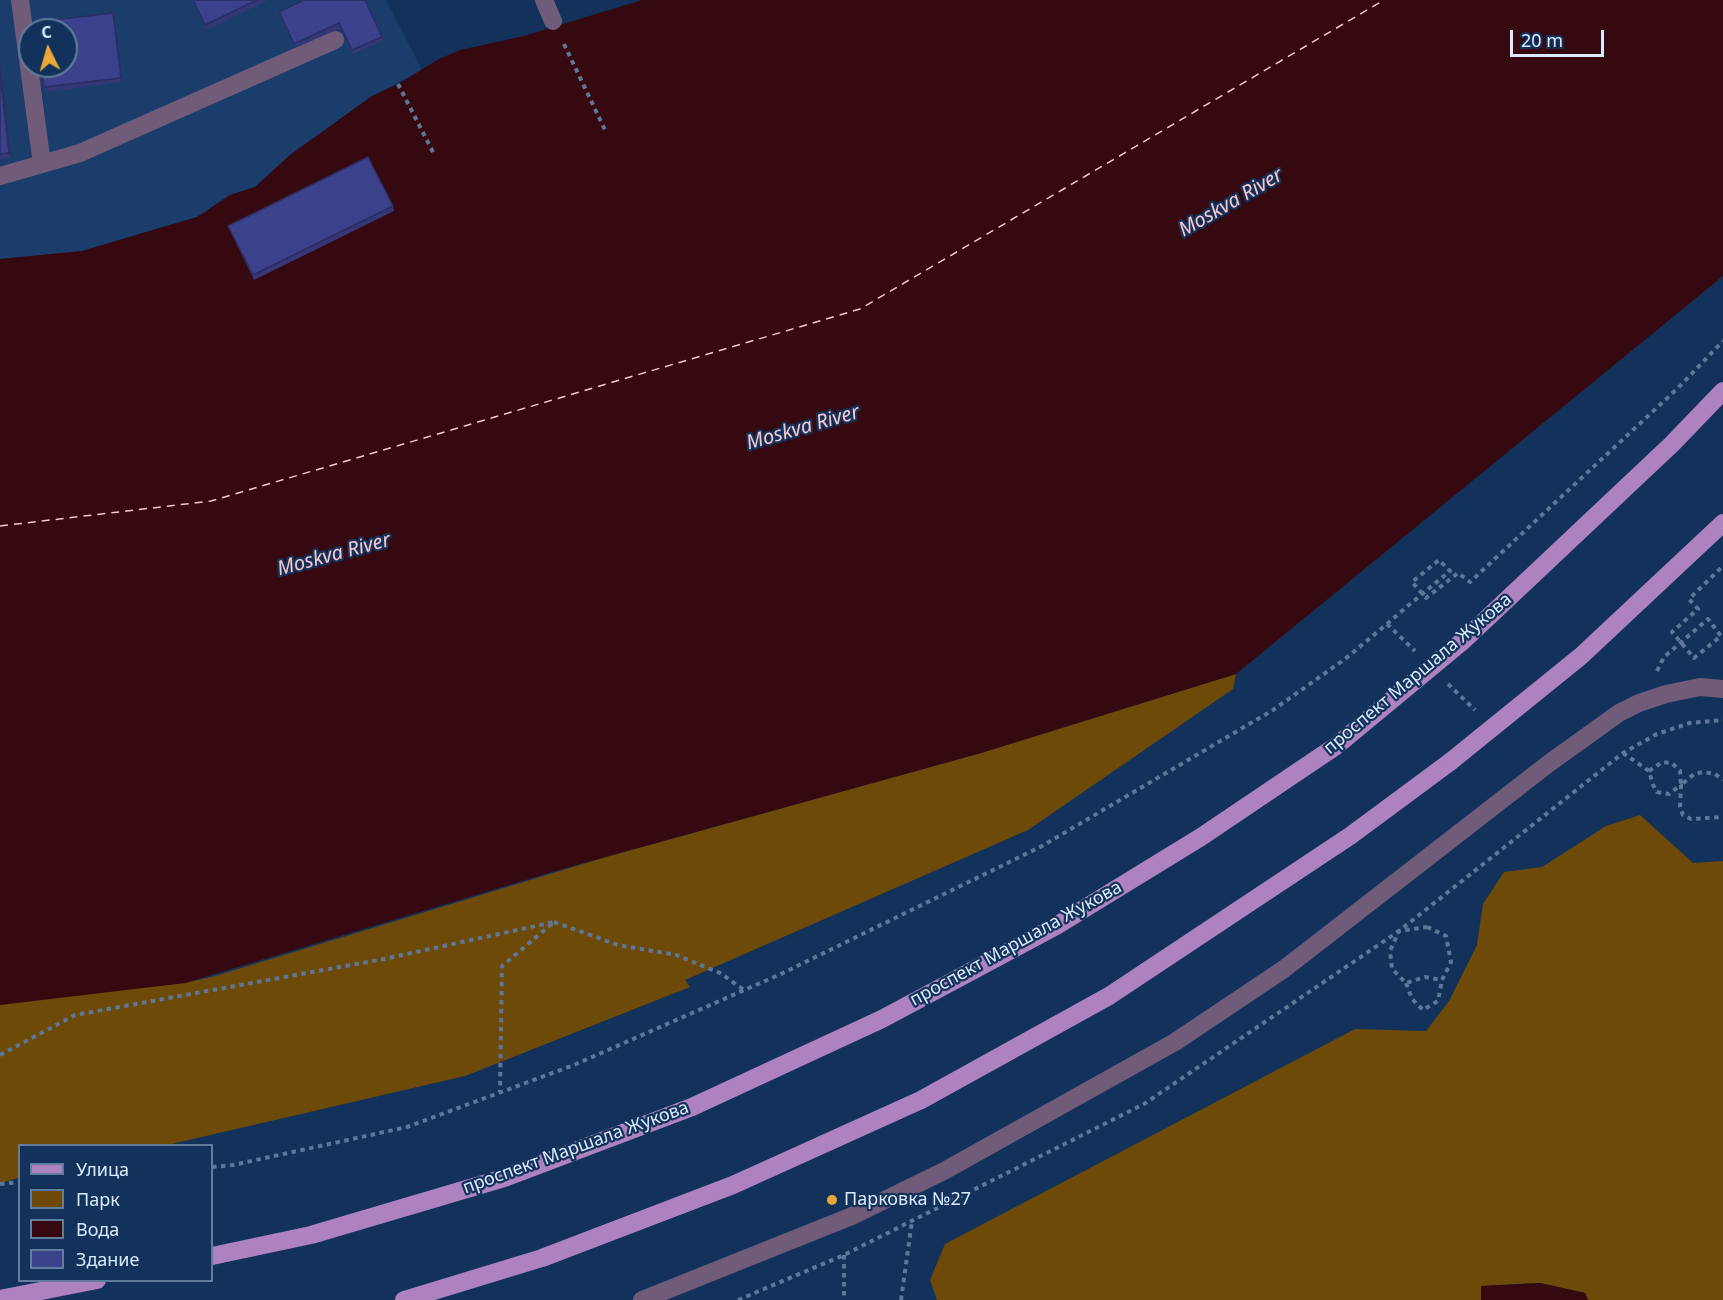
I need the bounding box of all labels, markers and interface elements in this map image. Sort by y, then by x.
north arrow [18,18,78,78]
scale bar [1513,18,1608,56]
text: С [40,21,53,43]
text: 20 m [1521,28,1563,52]
water label: Moskva River [1175,164,1287,242]
water label: Moskva River [744,400,862,456]
water label: Moskva River [275,528,393,582]
street label: проспект Маршала Жукова [1320,589,1516,759]
street label: проспект Маршала Жукова [906,877,1126,1011]
street label: проспект Маршала Жукова [460,1097,692,1199]
legend [18,1144,213,1282]
text: Улица [76,1157,129,1181]
text: Парк [76,1187,120,1211]
place label: Парковка №27 [844,1189,971,1211]
marker: Парковка №27 [825,1193,839,1207]
text: Вода [76,1217,119,1241]
text: Здание [76,1247,139,1271]

